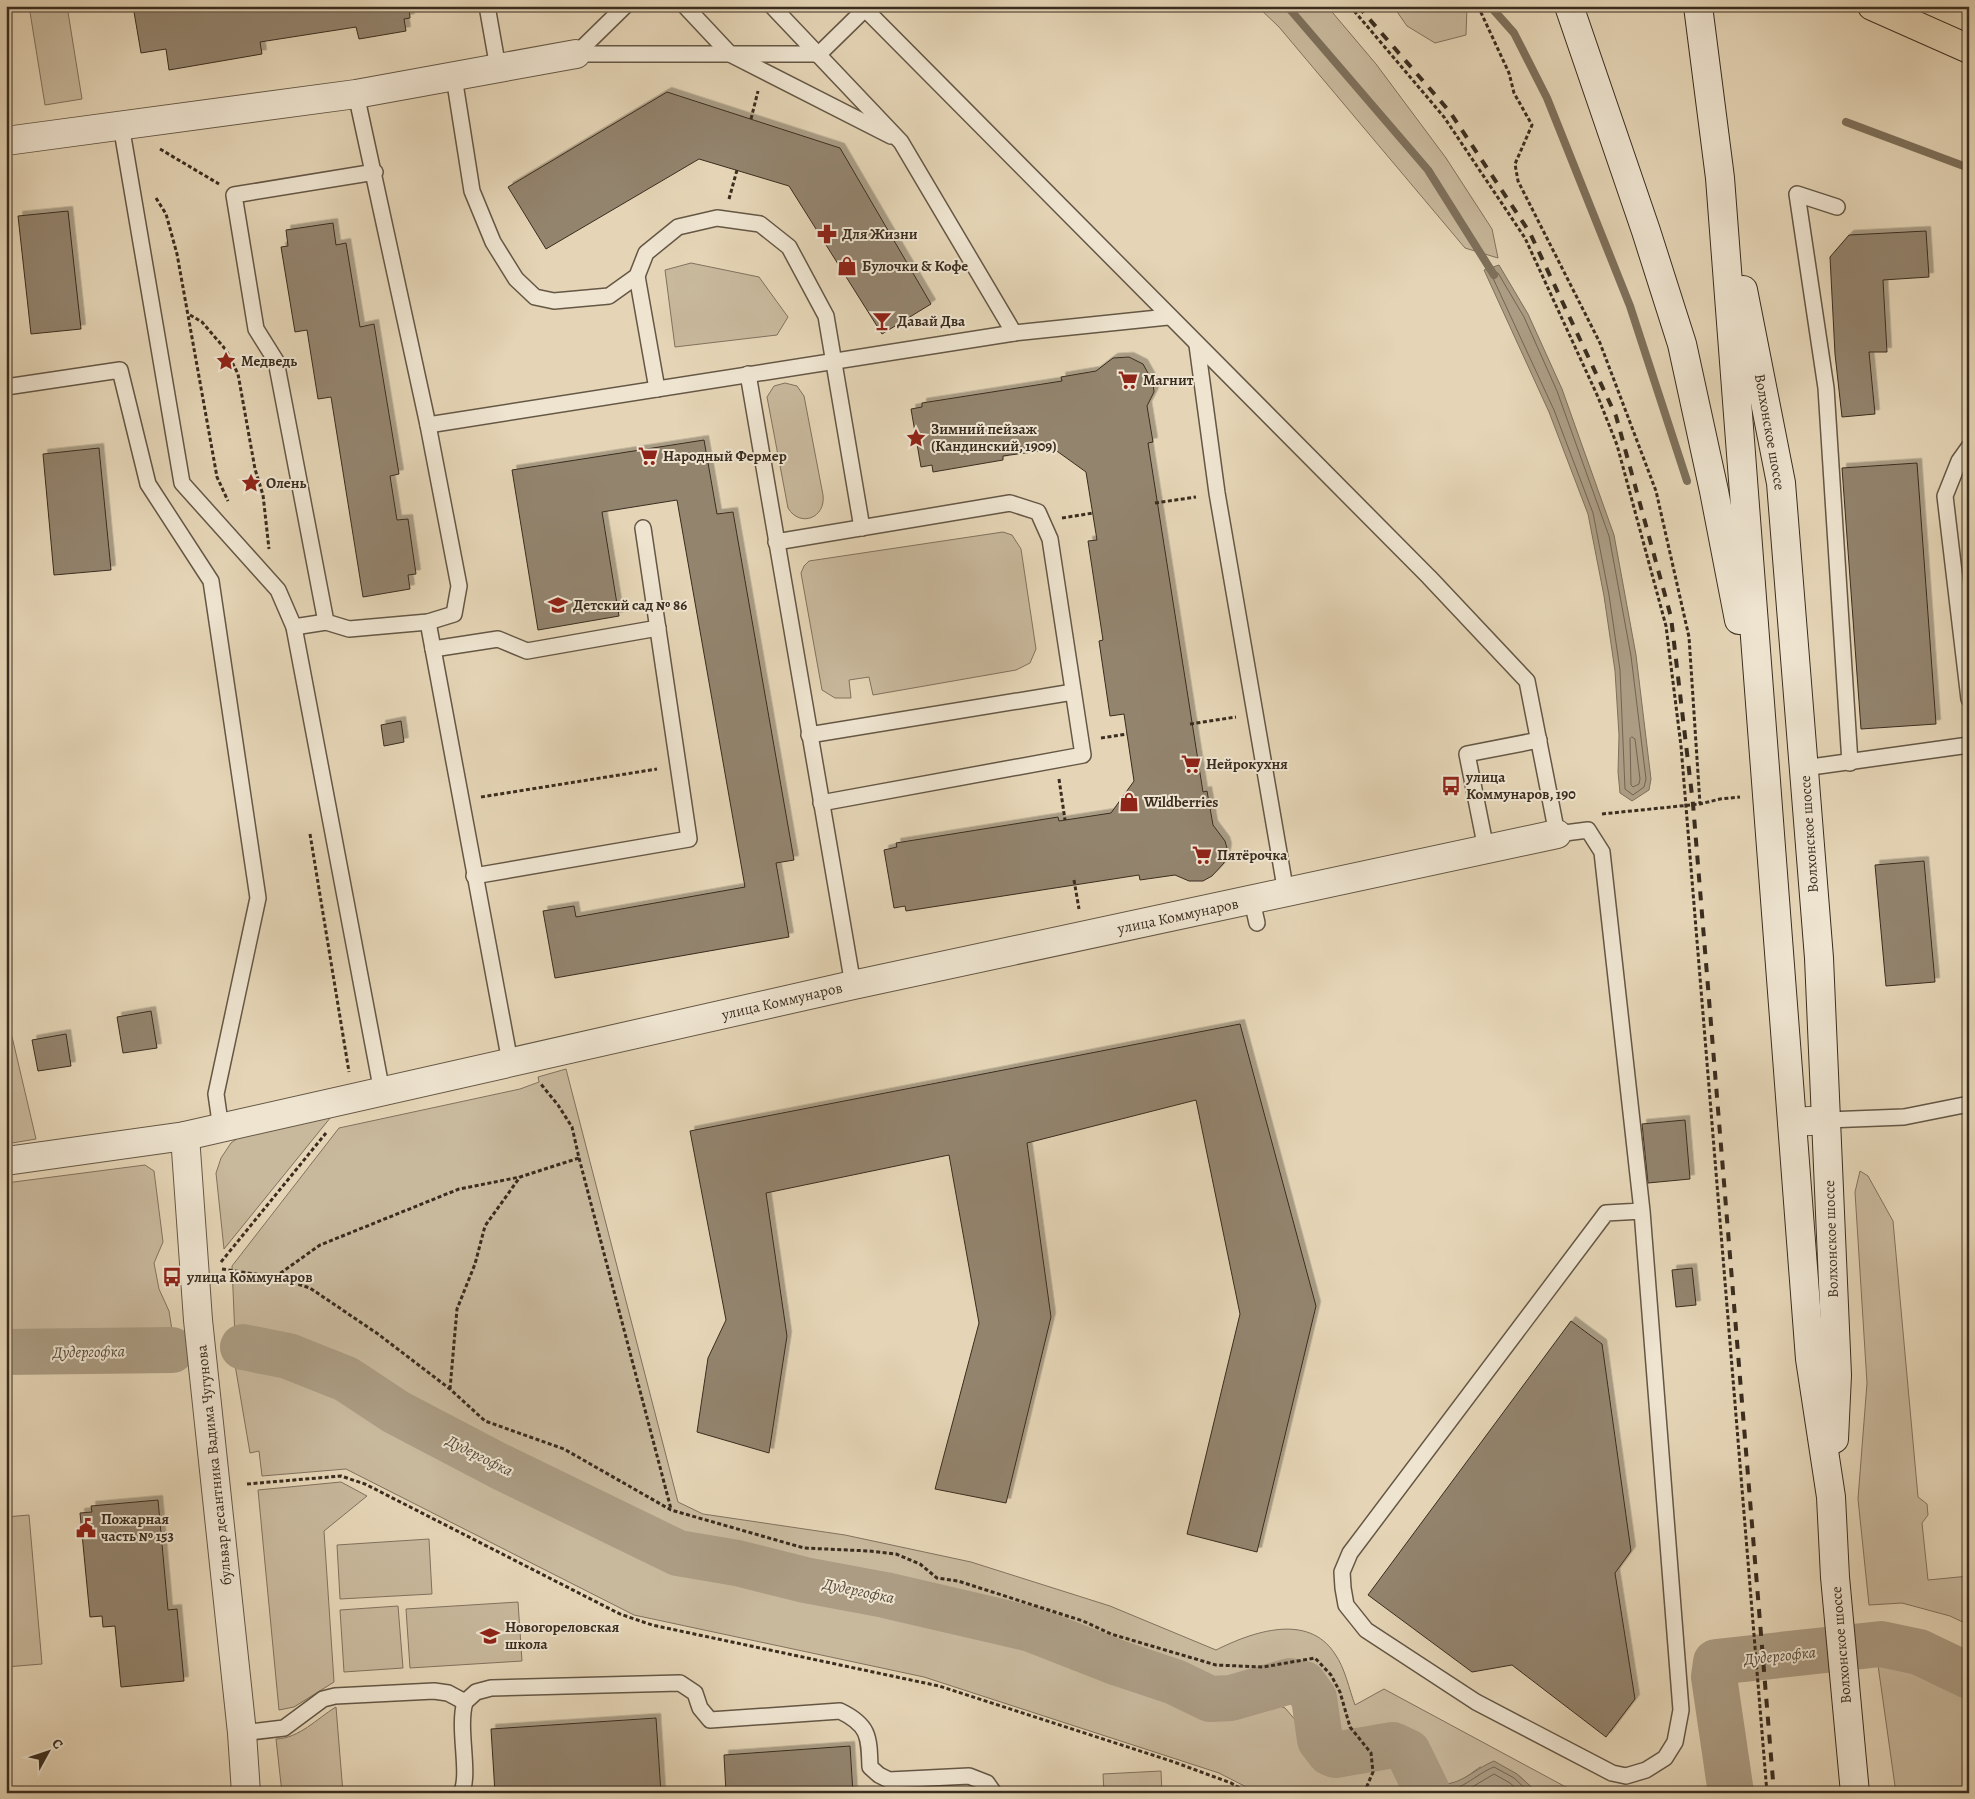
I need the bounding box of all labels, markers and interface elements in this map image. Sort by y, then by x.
pharmacy icon: Для Жизни [816,223,838,245]
place label: Для Жизни [842,224,918,244]
shop icon: Булочки & Кофе [836,255,858,277]
place label: Булочки & Кофе [862,256,968,276]
bar icon: Давай Два [871,310,893,332]
place label: Давай Два [897,311,966,331]
place icon: Медведь [215,350,237,372]
place label: Медведь [241,351,297,371]
supermarket icon: Магнит [1117,369,1139,391]
place label: Магнит [1143,370,1194,390]
street label: Волхонское шоссе [1750,372,1790,492]
place label: Зимний пейзаж (Кандинский, 1909) [931,419,1057,456]
place icon: Зимний пейзаж (Кандинский, 1909) [905,427,927,449]
supermarket icon: Народный Фермер [637,445,659,467]
place label: Народный Фермер [663,446,787,466]
place icon: Олень [240,472,262,494]
place label: Олень [266,473,307,493]
school or university icon: Детский сад № 86 [547,594,569,616]
place label: Детский сад № 86 [573,595,687,615]
supermarket icon: Нейрокухня [1180,753,1202,775]
place label: Нейрокухня [1206,754,1288,774]
place label: улица Коммунаров, 190 [1465,767,1576,804]
street label: Волхонское шоссе [1795,774,1823,893]
bus stop icon: улица Коммунаров, 190 [1440,775,1462,797]
shop icon: Wildberries [1118,791,1140,813]
place label: Wildberries [1143,792,1218,812]
supermarket icon: Пятёрочка [1191,844,1213,866]
place label: Пятёрочка [1217,845,1288,865]
street label: улица Коммунаров [1115,893,1240,939]
street label: улица Коммунаров [719,977,844,1025]
street label: Волхонское шоссе [1819,1180,1843,1298]
bus stop icon: улица Коммунаров [161,1266,183,1288]
place label: улица Коммунаров [186,1267,313,1287]
water label: Дудергофка [52,1340,125,1364]
street label: бульвар десантника Вадима Чугунова [191,1344,237,1586]
water label: Дудергофка [442,1429,517,1482]
place label: Пожарная часть № 153 [101,1509,174,1546]
public building icon: Пожарная часть № 153 [75,1517,97,1539]
water label: Дудергофка [820,1573,896,1609]
street label: Волхонское шоссе [1826,1585,1856,1705]
place label: Новогореловская школа [505,1617,620,1654]
school or university icon: Новогореловская школа [479,1625,501,1647]
water label: Дудергофка [1742,1641,1817,1671]
north arrow [22,1726,72,1776]
text: С [48,1735,68,1754]

